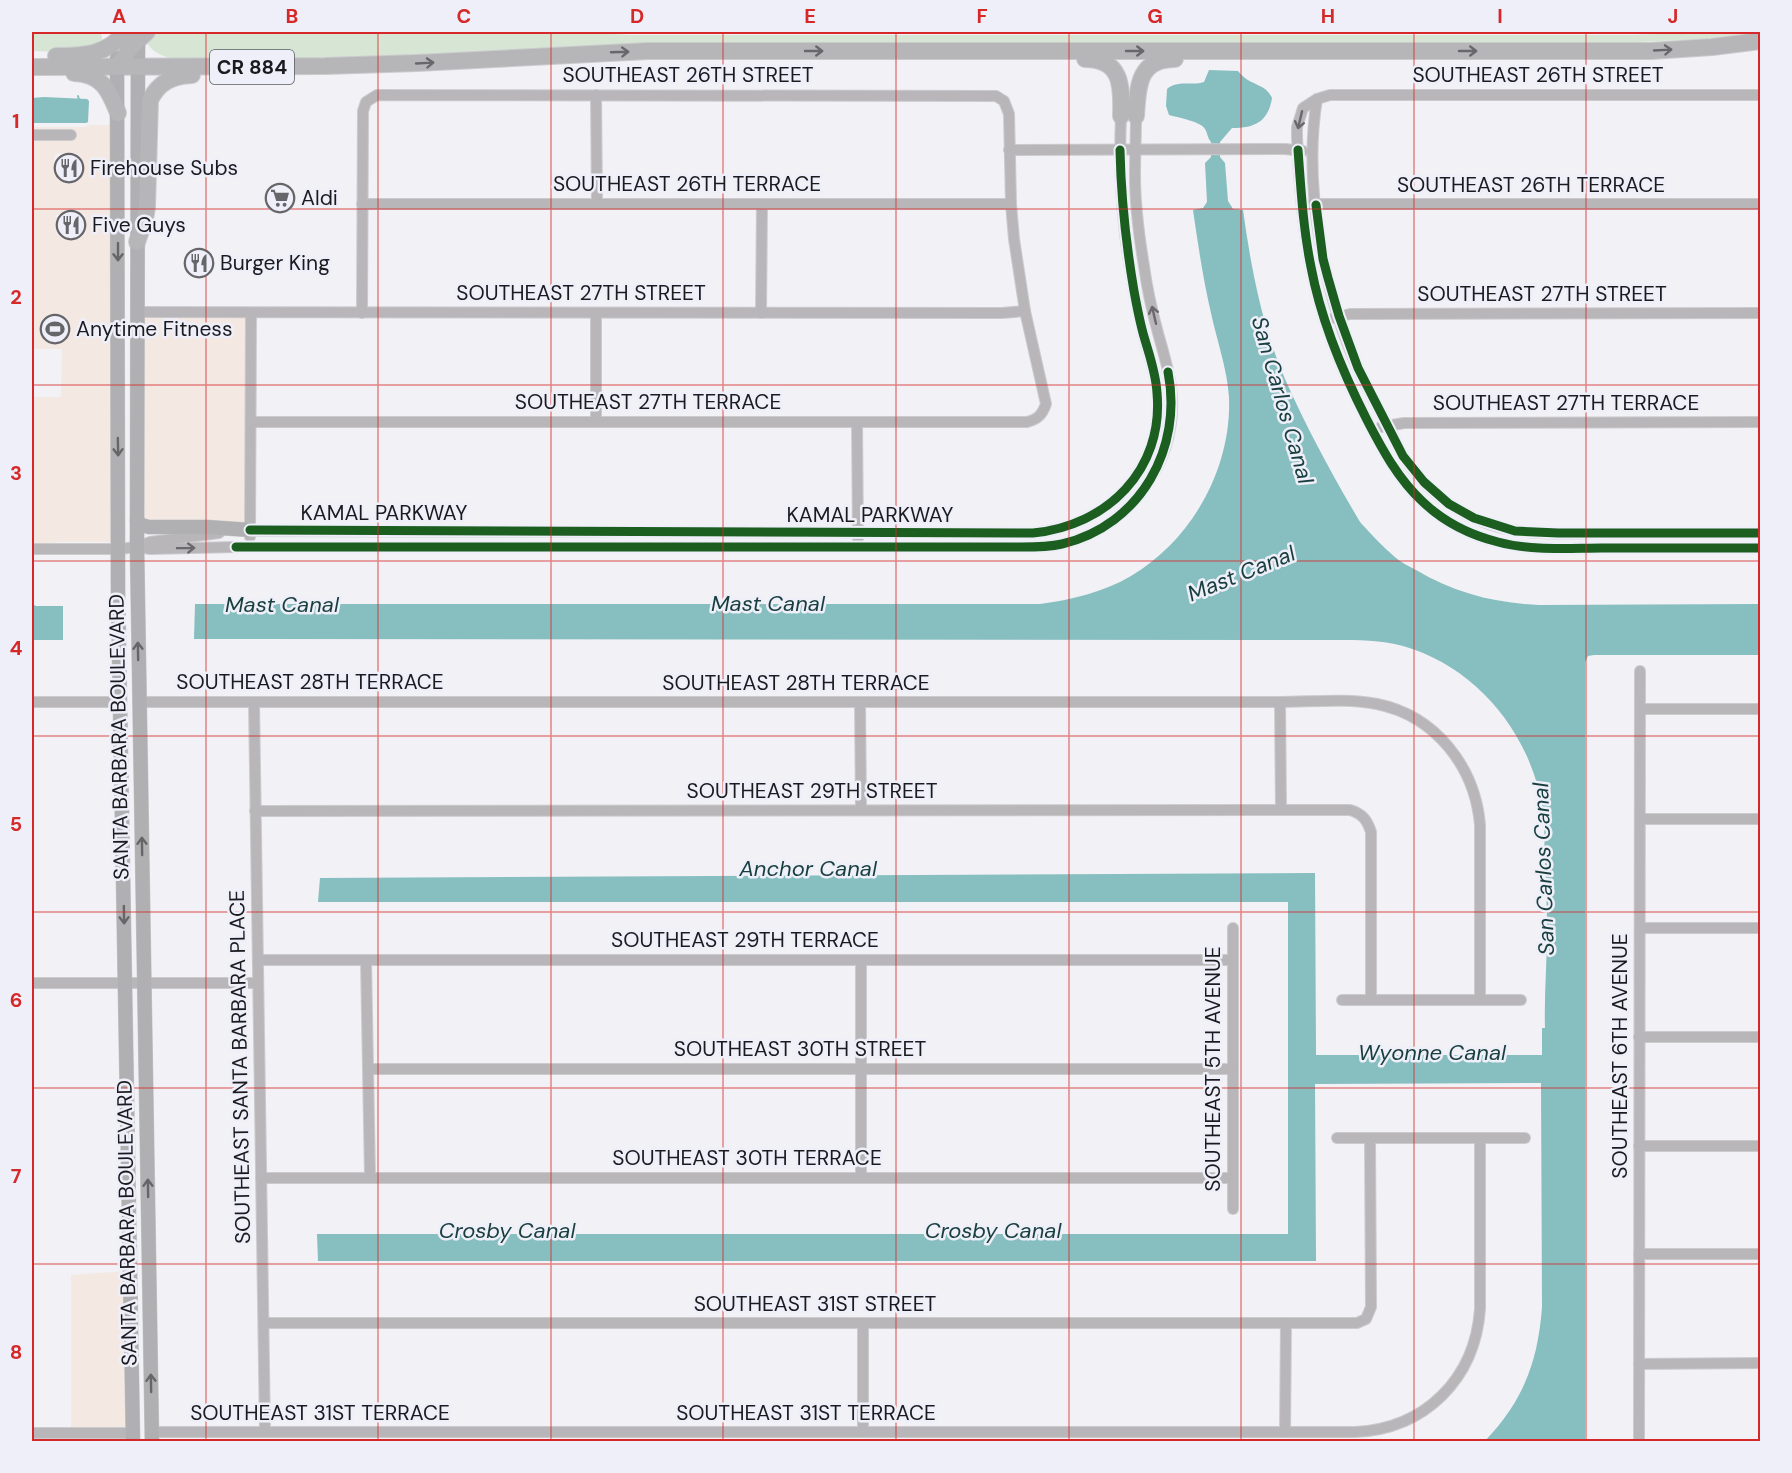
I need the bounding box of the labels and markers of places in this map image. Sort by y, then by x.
restaurant icon: Firehouse Subs [53,152,85,184]
place label: Firehouse Subs [90,154,238,182]
supermarket icon: Aldi [264,182,296,214]
place label: Aldi [301,184,338,212]
restaurant icon: Five Guys [55,209,87,241]
place label: Five Guys [92,211,186,239]
restaurant icon: Burger King [183,247,215,279]
place label: Burger King [220,249,330,277]
sports icon: Anytime Fitness [39,313,71,345]
place label: Anytime Fitness [76,315,232,343]

